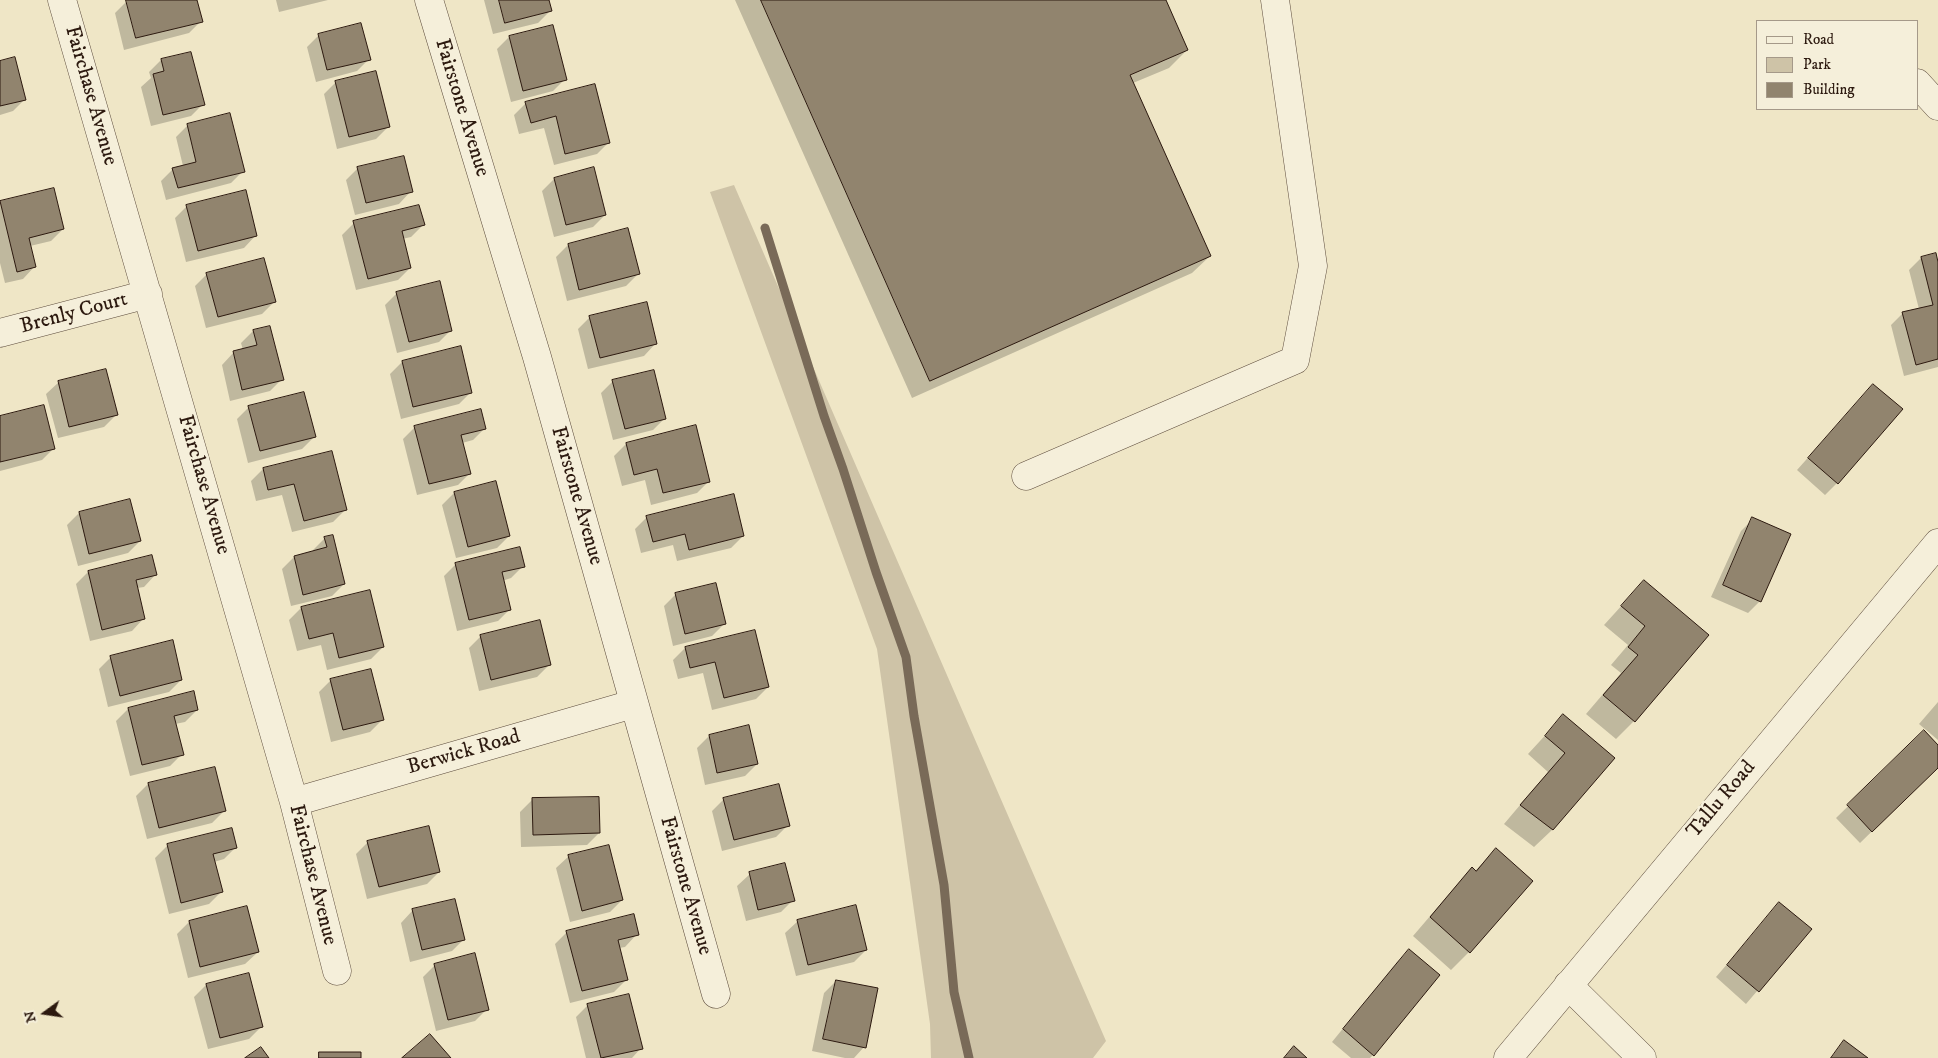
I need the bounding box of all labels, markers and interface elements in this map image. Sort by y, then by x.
legend [1756,20,1918,110]
street label: Fairchase Avenue [58,23,122,169]
text: Road [1803,30,1834,49]
street label: Fairstone Avenue [428,36,494,180]
text: Park [1803,55,1831,74]
text: Building [1803,80,1855,99]
street label: Brenly Court [18,288,130,340]
street label: Fairchase Avenue [171,412,235,558]
street label: Fairstone Avenue [544,424,608,568]
street label: Berwick Road [405,725,523,781]
street label: Tallu Road [1682,756,1762,844]
street label: Fairchase Avenue [282,802,342,948]
street label: Fairstone Avenue [653,814,717,958]
north arrow [20,988,70,1038]
text: N [20,1009,41,1024]

